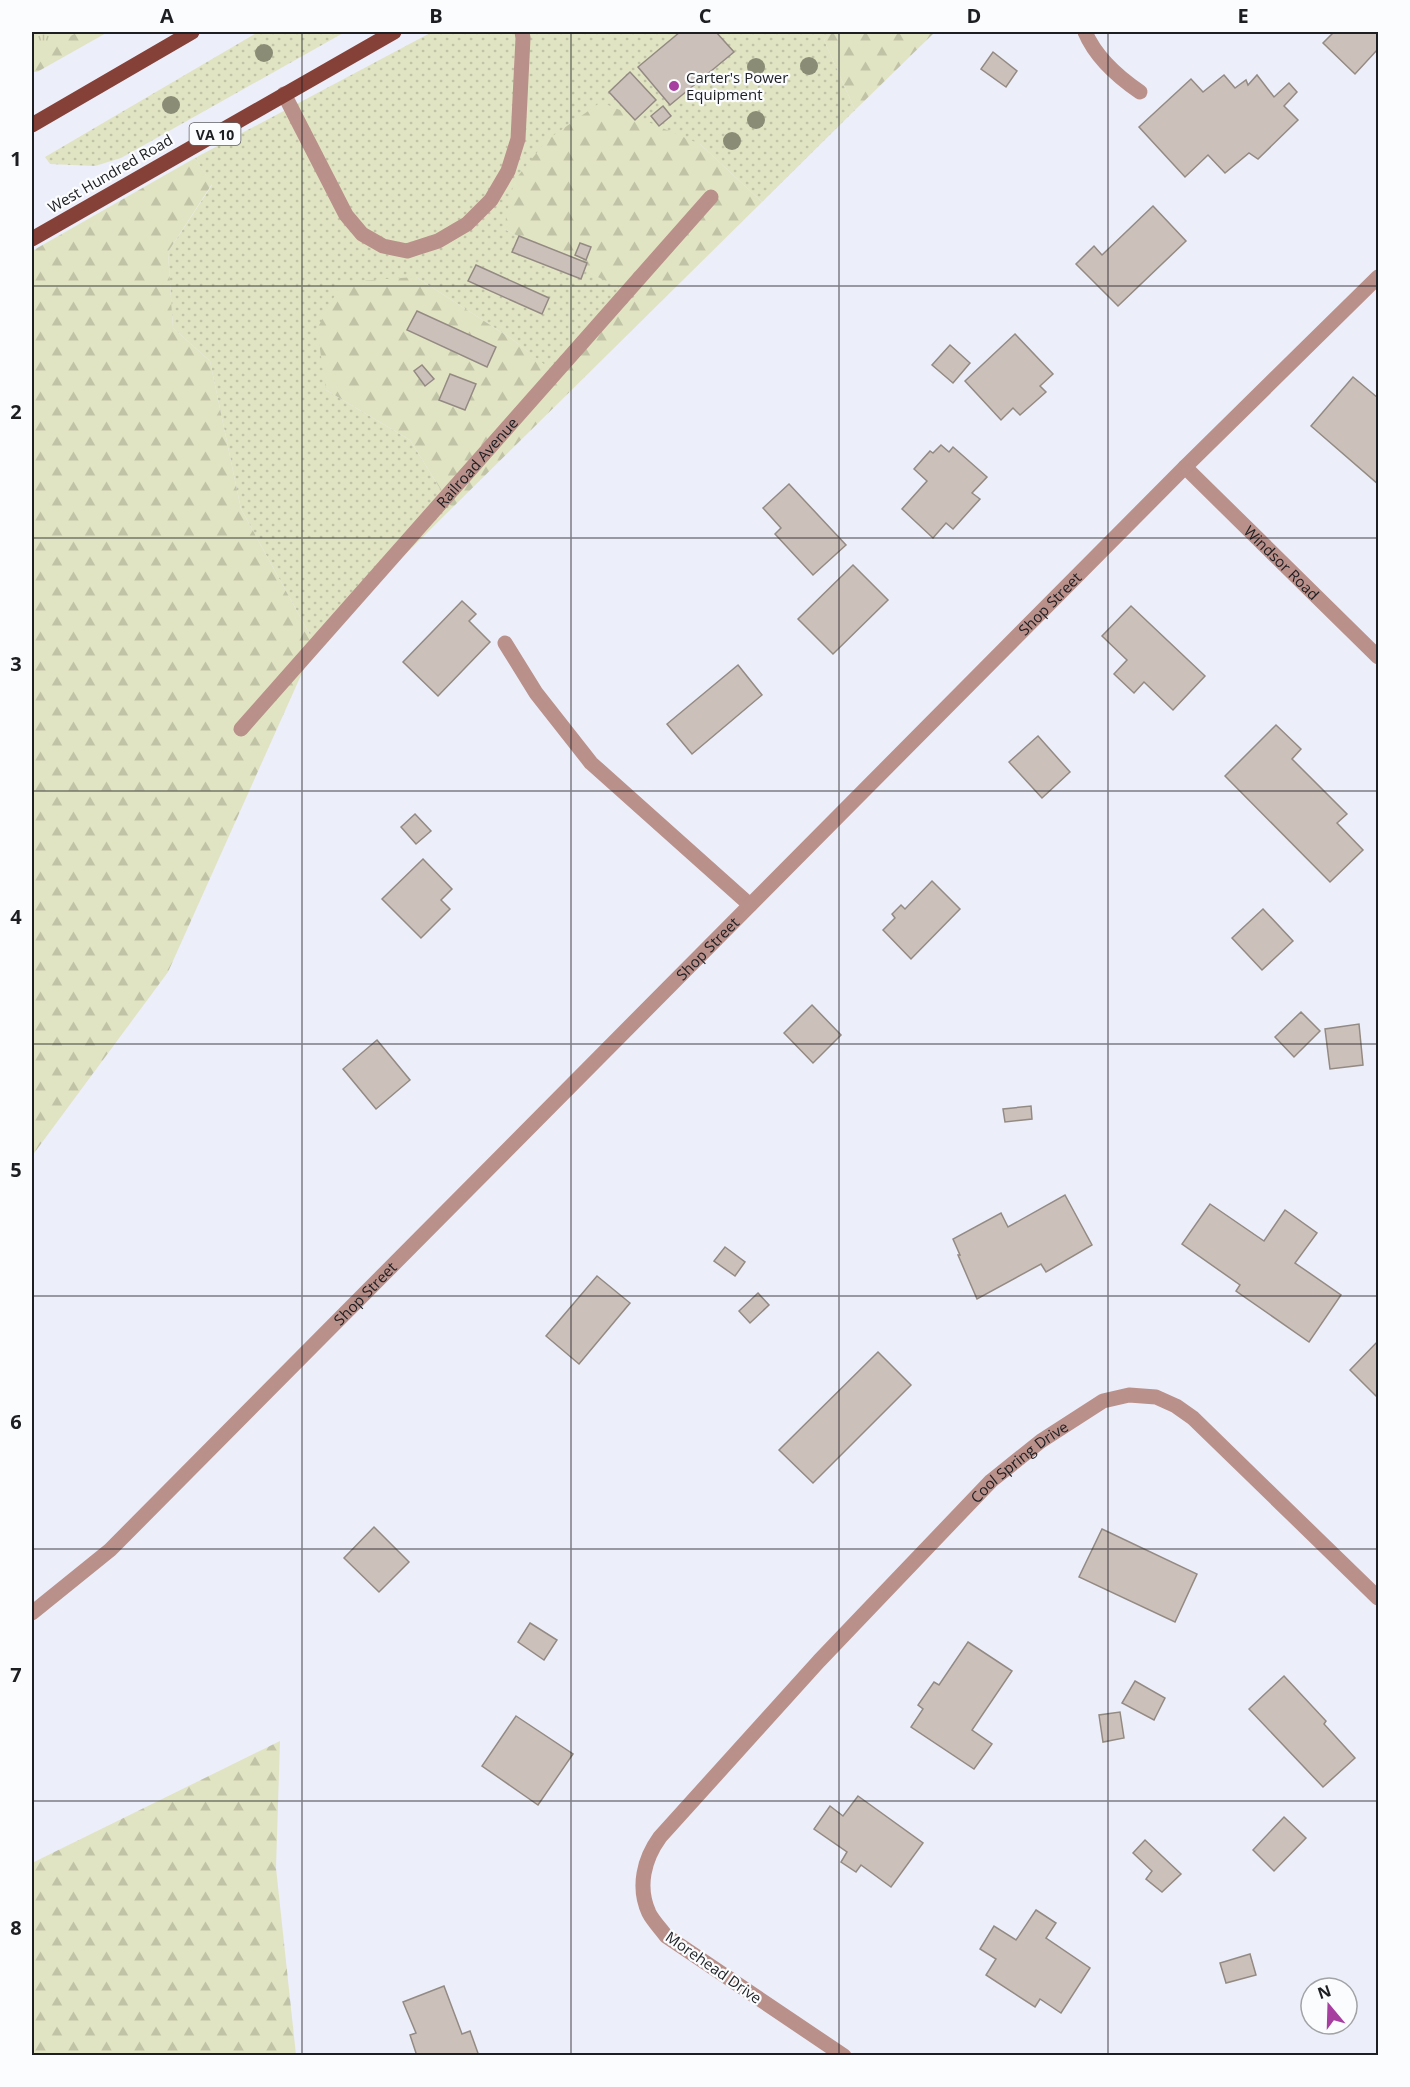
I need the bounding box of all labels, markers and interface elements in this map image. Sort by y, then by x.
text: A [160,2,174,29]
text: B [429,2,443,29]
text: C [699,2,712,29]
text: D [967,2,981,29]
text: E [1237,2,1249,29]
place label: Carter's Power Equipment [686,67,788,104]
marker: Carter's Power Equipment [667,79,681,93]
road number: VA 10 [190,123,240,145]
street label: West Hundred Road [44,129,176,217]
text: 1 [10,145,22,172]
text: 2 [10,398,22,425]
street label: Railroad Avenue [431,413,522,512]
street label: Windsor Road [1240,521,1324,604]
street label: Shop Street [1014,567,1085,639]
text: 3 [10,650,22,677]
text: 4 [10,903,22,930]
street label: Shop Street [671,912,743,984]
text: 5 [10,1156,22,1183]
street label: Shop Street [329,1257,401,1329]
text: 6 [10,1408,22,1435]
street label: Cool Spring Drive [966,1416,1072,1507]
text: 7 [10,1661,22,1688]
text: 8 [10,1914,22,1941]
street label: Morehead Drive [662,1926,766,2008]
north arrow [1299,1976,1359,2036]
text: N [1314,1979,1334,2004]

